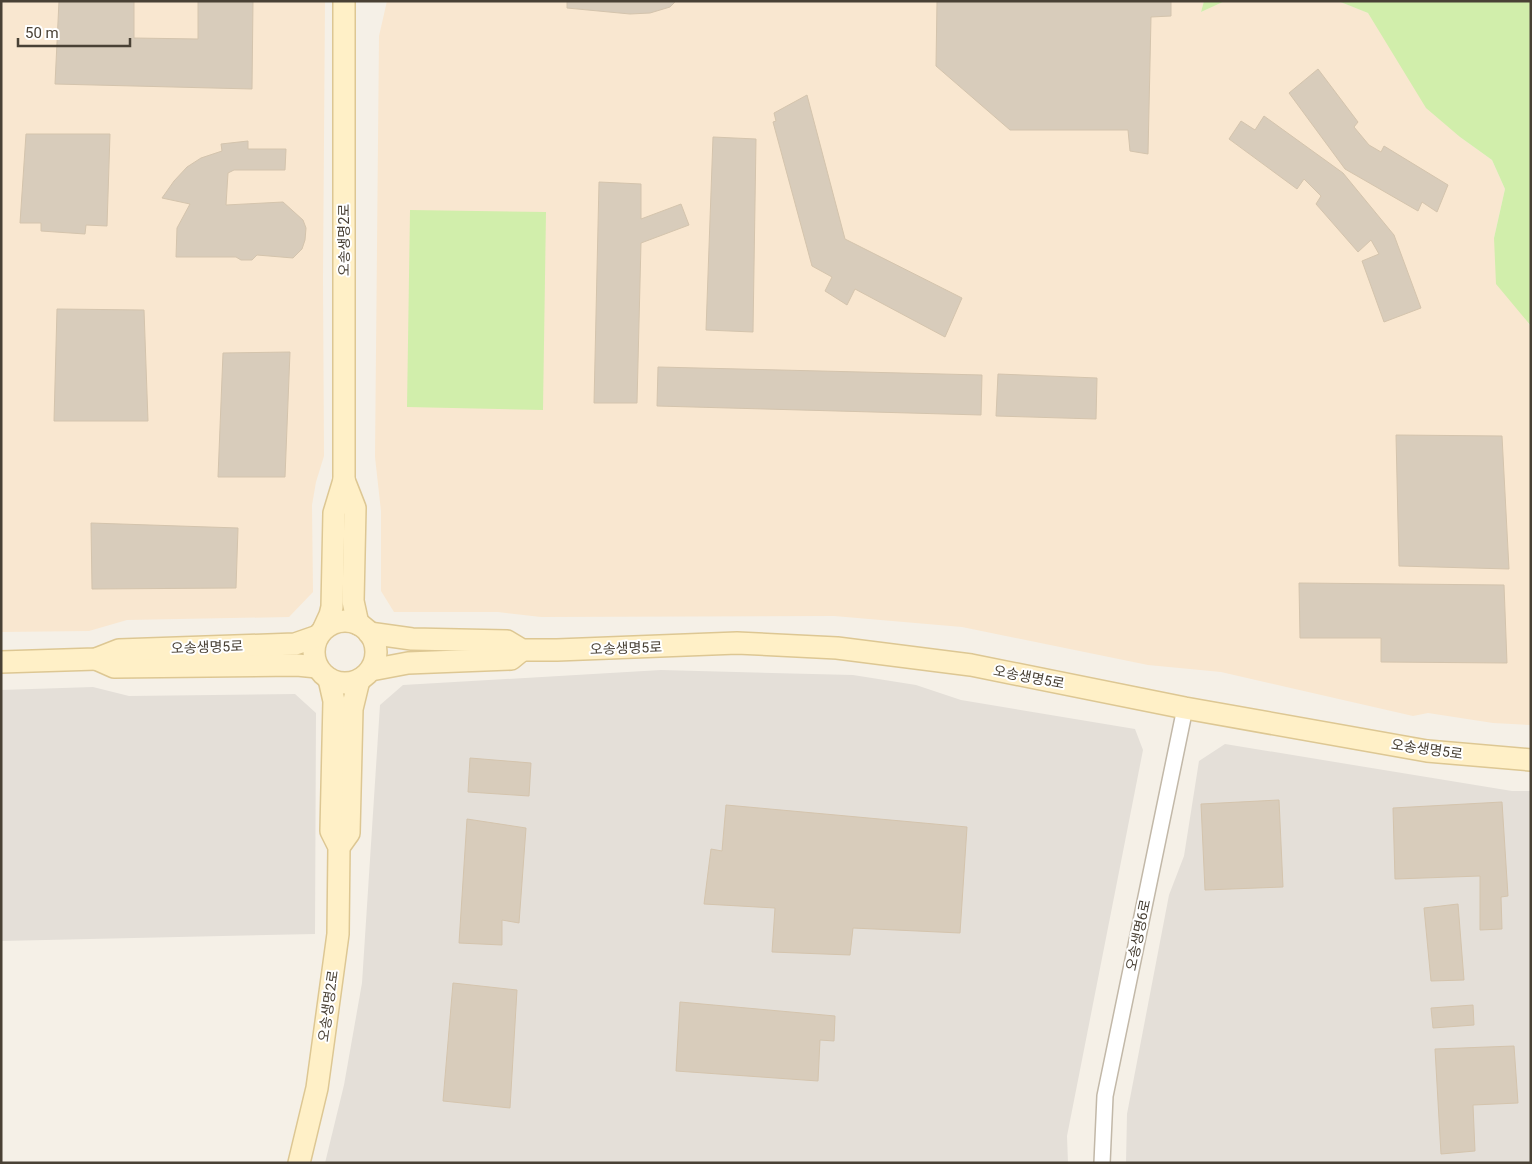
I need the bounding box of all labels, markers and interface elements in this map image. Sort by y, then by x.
scale bar [18,15,130,47]
text: 50 m [25,24,59,42]
street label: 오송생명2로 [336,204,352,276]
street label: 오송생명5로 [171,638,244,656]
street label: 오송생명5로 [590,639,663,657]
street label: 오송생명5로 [992,662,1066,692]
street label: 오송생명5로 [1390,736,1464,762]
street label: 오송생명6로 [1123,898,1153,972]
street label: 오송생명2로 [315,969,341,1043]

